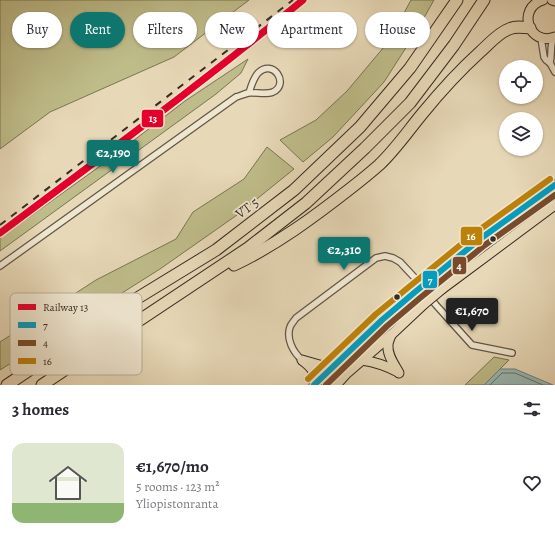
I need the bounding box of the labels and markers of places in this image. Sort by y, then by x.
pin: €2,190 [80,140,146,174]
unlabelled marker [488,234,498,244]
pin: €2,310 [311,237,377,271]
unlabelled marker [392,292,402,302]
pin: €1,670 [439,298,505,332]

